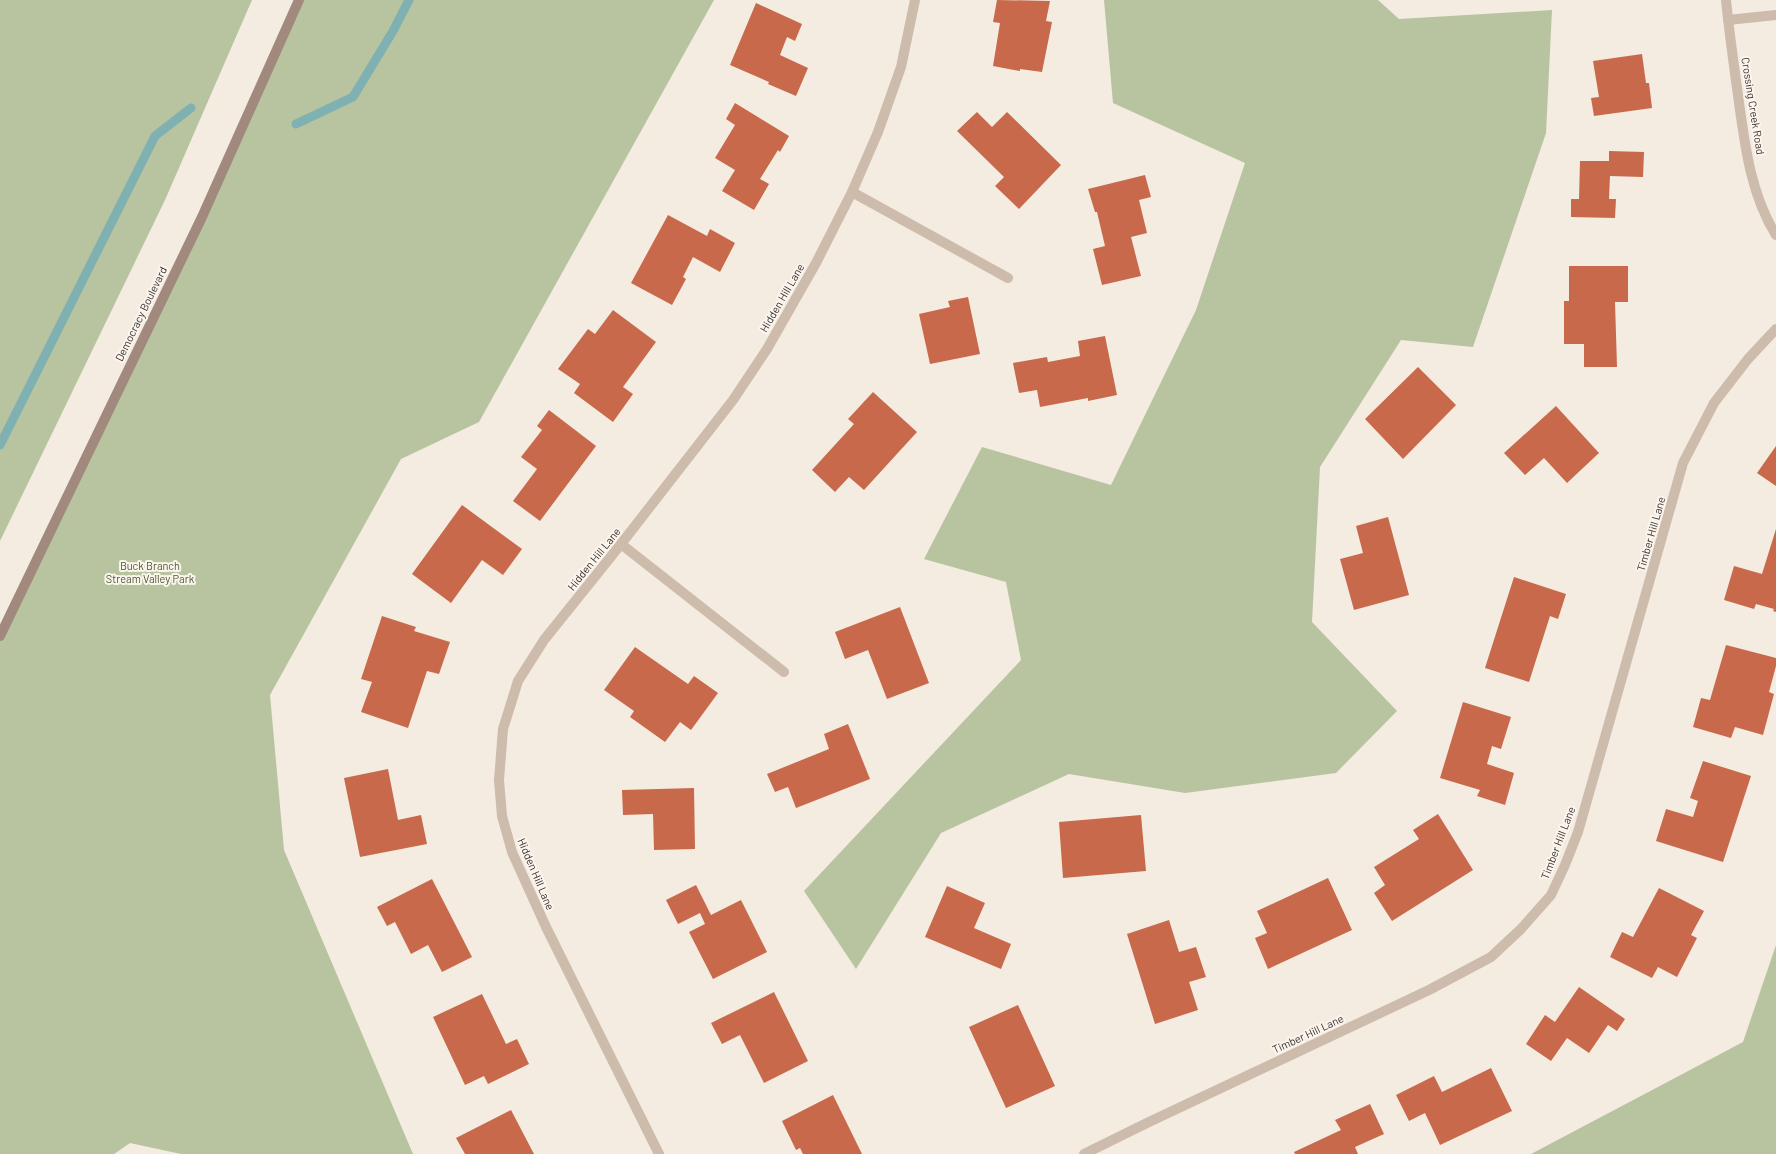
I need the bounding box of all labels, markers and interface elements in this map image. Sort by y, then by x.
street label: Crossing Creek Road [1739,56,1768,155]
street label: Hidden Hill Lane [757,261,806,334]
street label: Democracy Boulevard [112,264,169,363]
street label: Timber Hill Lane [1634,495,1667,573]
street label: Hidden Hill Lane [564,525,623,593]
park label: Buck Branch Stream Valley Park [106,559,195,585]
street label: Timber Hill Lane [1538,805,1577,881]
street label: Hidden Hill Lane [515,836,558,912]
street label: Timber Hill Lane [1270,1011,1345,1056]

